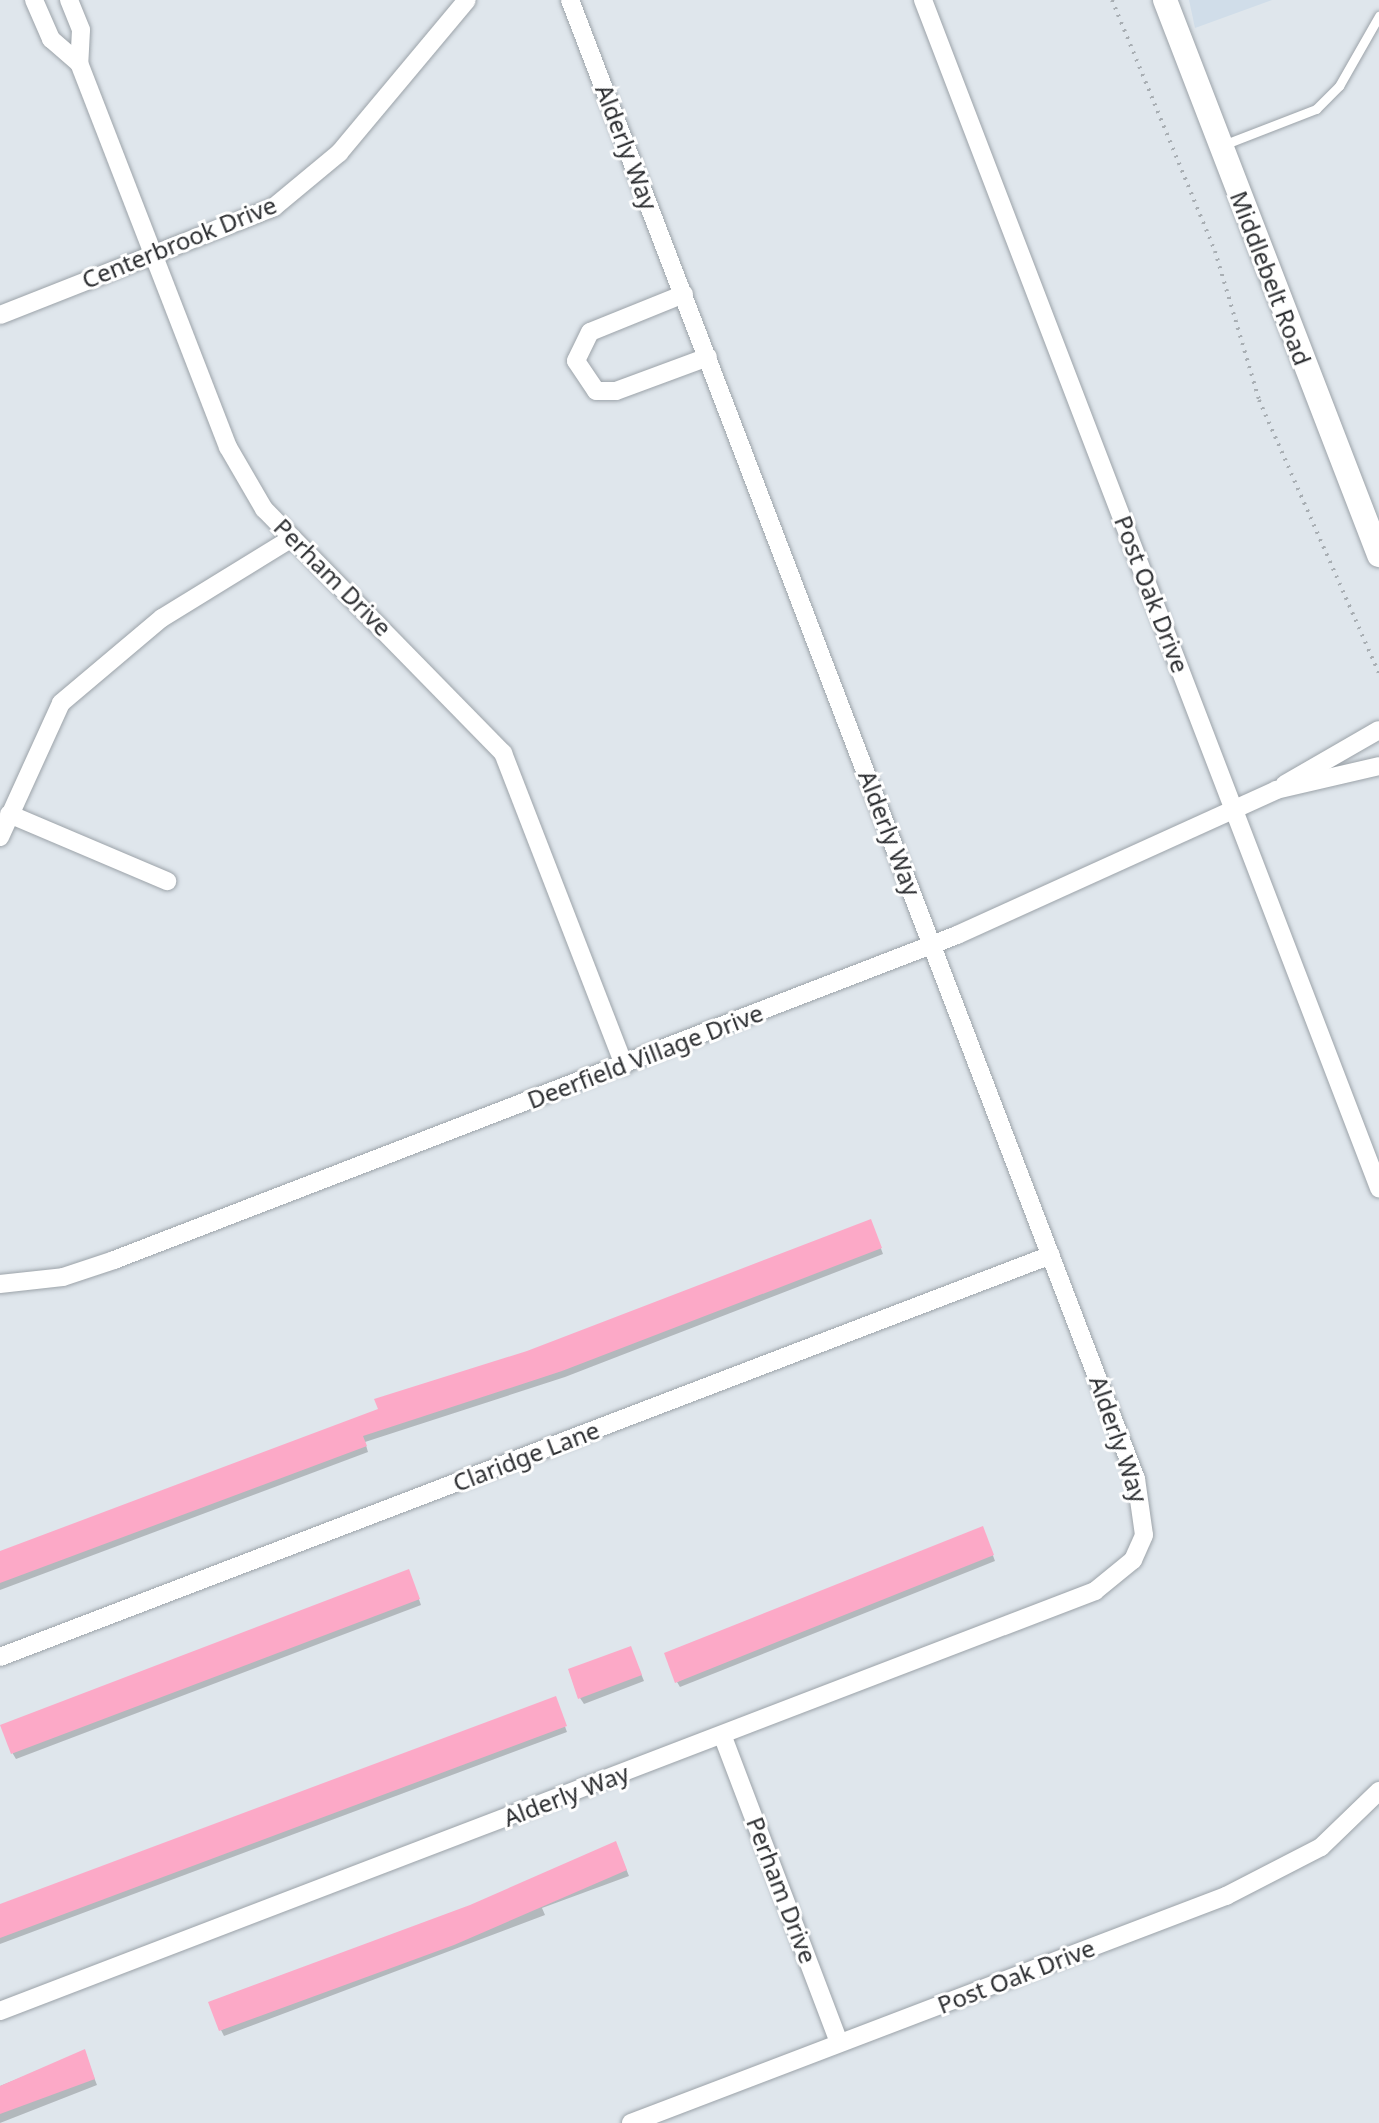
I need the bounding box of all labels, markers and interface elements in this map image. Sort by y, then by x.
street label: Alderly Way [590,80,664,214]
street label: Middlebelt Road [1225,187,1317,369]
street label: Centerbrook Drive [78,190,280,294]
street label: Post Oak Drive [1109,511,1195,677]
street label: Perham Drive [268,512,398,642]
street label: Alderly Way [853,766,927,900]
street label: Deerfield Village Drive [523,998,767,1114]
street label: Alderly Way [1084,1372,1154,1506]
street label: Claridge Lane [449,1415,603,1497]
street label: Alderly Way [499,1758,633,1832]
street label: Perham Drive [741,1813,823,1967]
street label: Post Oak Drive [933,1933,1099,2019]

